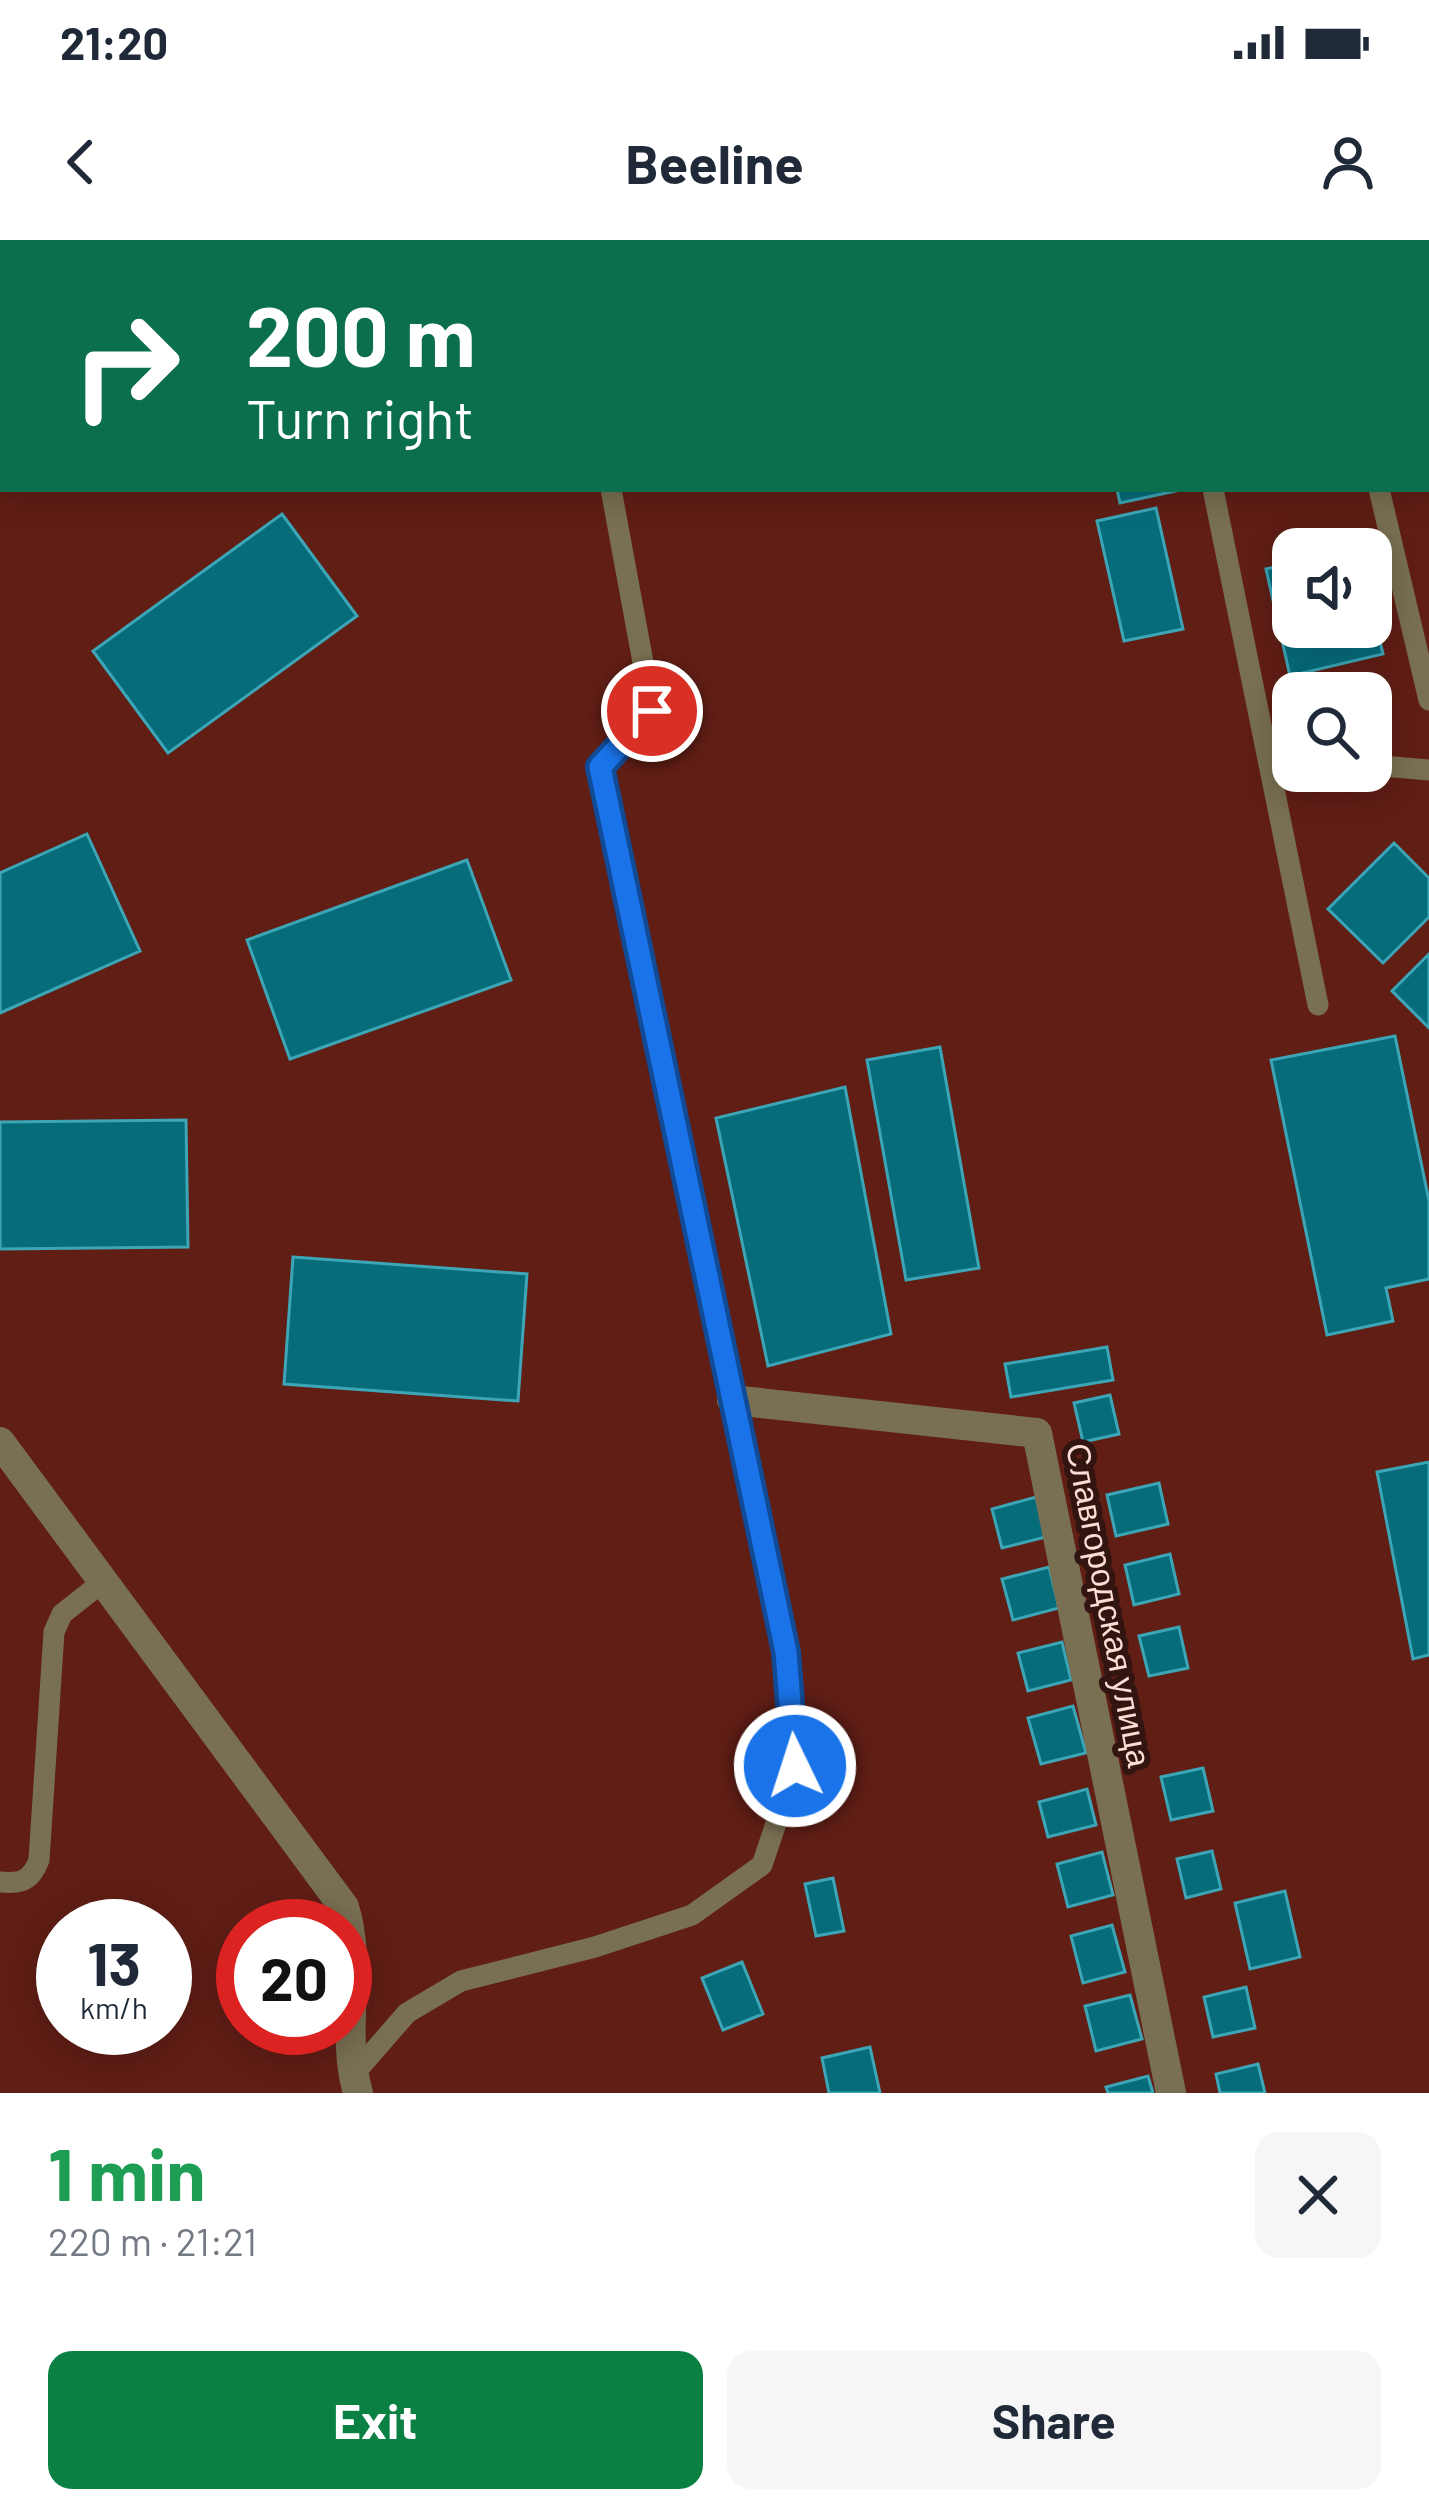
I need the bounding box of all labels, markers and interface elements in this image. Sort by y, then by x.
text: 21:20 [60,15,168,69]
icon: back [48,129,114,195]
icon: person [1315,129,1381,195]
text: Beeline [625,130,804,195]
text: 200 m [246,283,476,384]
icon: right [48,288,204,444]
text: Turn right [246,385,474,450]
map controls [1272,528,1392,792]
button: sound [1272,528,1392,648]
pin [601,660,703,762]
button: search [1272,672,1392,792]
icon: arrive [619,678,685,744]
street label: Славгородская улица [1059,1439,1161,1771]
position arrow [732,1703,858,1829]
speed limit sign: 20 [216,1899,372,2055]
text: 13 [87,1926,141,1998]
text: km/h [80,1989,148,2025]
text: 1 min [48,2129,206,2215]
button: close [1255,2132,1381,2258]
text: 220 m · 21:21 [48,2217,257,2264]
button: Exit [48,2351,703,2489]
button: Share [727,2351,1381,2489]

